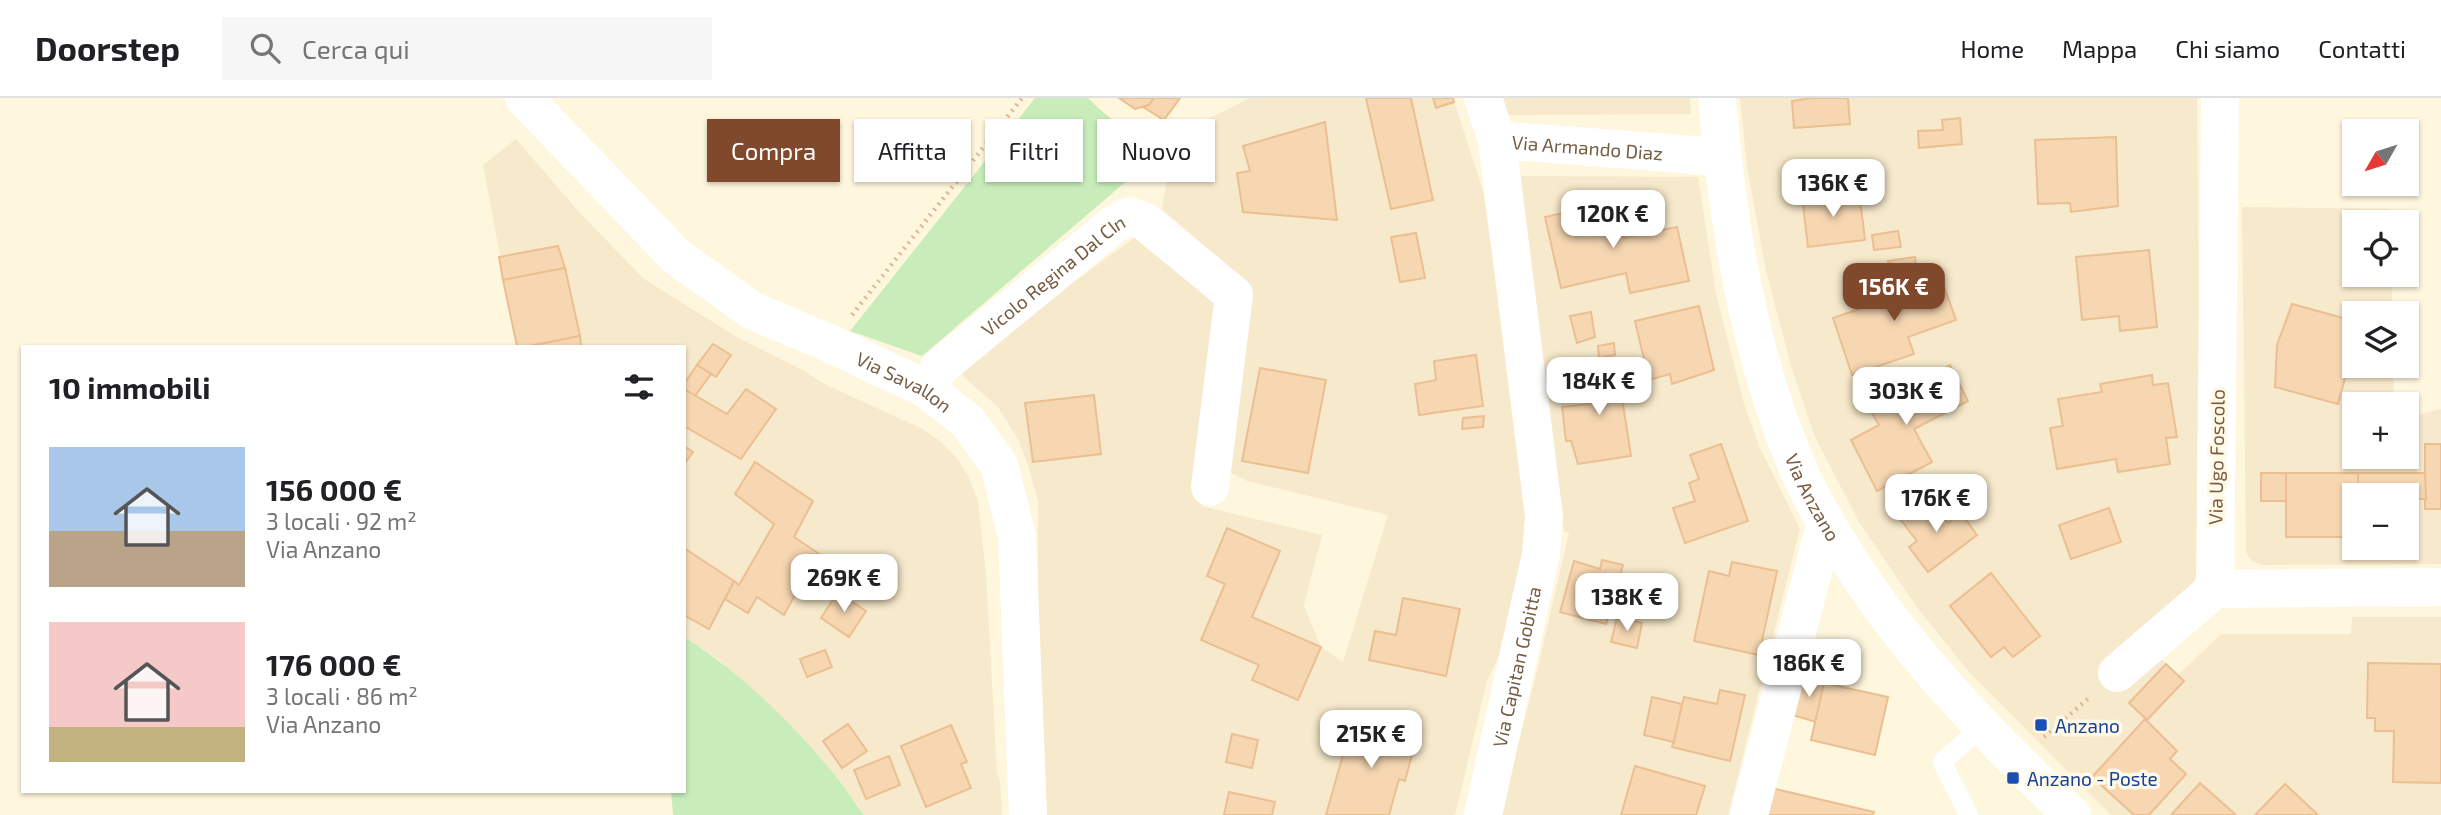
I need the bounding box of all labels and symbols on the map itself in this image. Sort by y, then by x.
north arrow [2342,119,2418,196]
street label: Via Armando Diaz [1511,130,1664,164]
pin: 136K € [1776,159,1890,219]
pin: 120K € [1556,190,1670,250]
street label: Vicolo Regina Dal CIn [976,209,1129,340]
pin: 156K € [1837,264,1951,323]
street label: Via Savallon [853,346,957,417]
pin: 184K € [1542,358,1656,417]
pin: 303K € [1849,368,1963,427]
street label: Via Ugo Foscolo [2203,389,2229,525]
street label: Via Anzano [1781,450,1846,545]
pin: 176K € [1879,474,1993,534]
pin: 269K € [787,554,901,614]
pin: 138K € [1570,574,1684,633]
street label: Via Capitan Gobitta [1487,584,1545,749]
pin: 186K € [1752,640,1866,699]
pin: 215K € [1314,710,1428,770]
place label: Anzano [2055,714,2120,737]
marker: Anzano [2033,717,2049,733]
place label: Anzano - Poste [2027,767,2158,790]
marker: Anzano - Poste [2005,770,2021,786]

